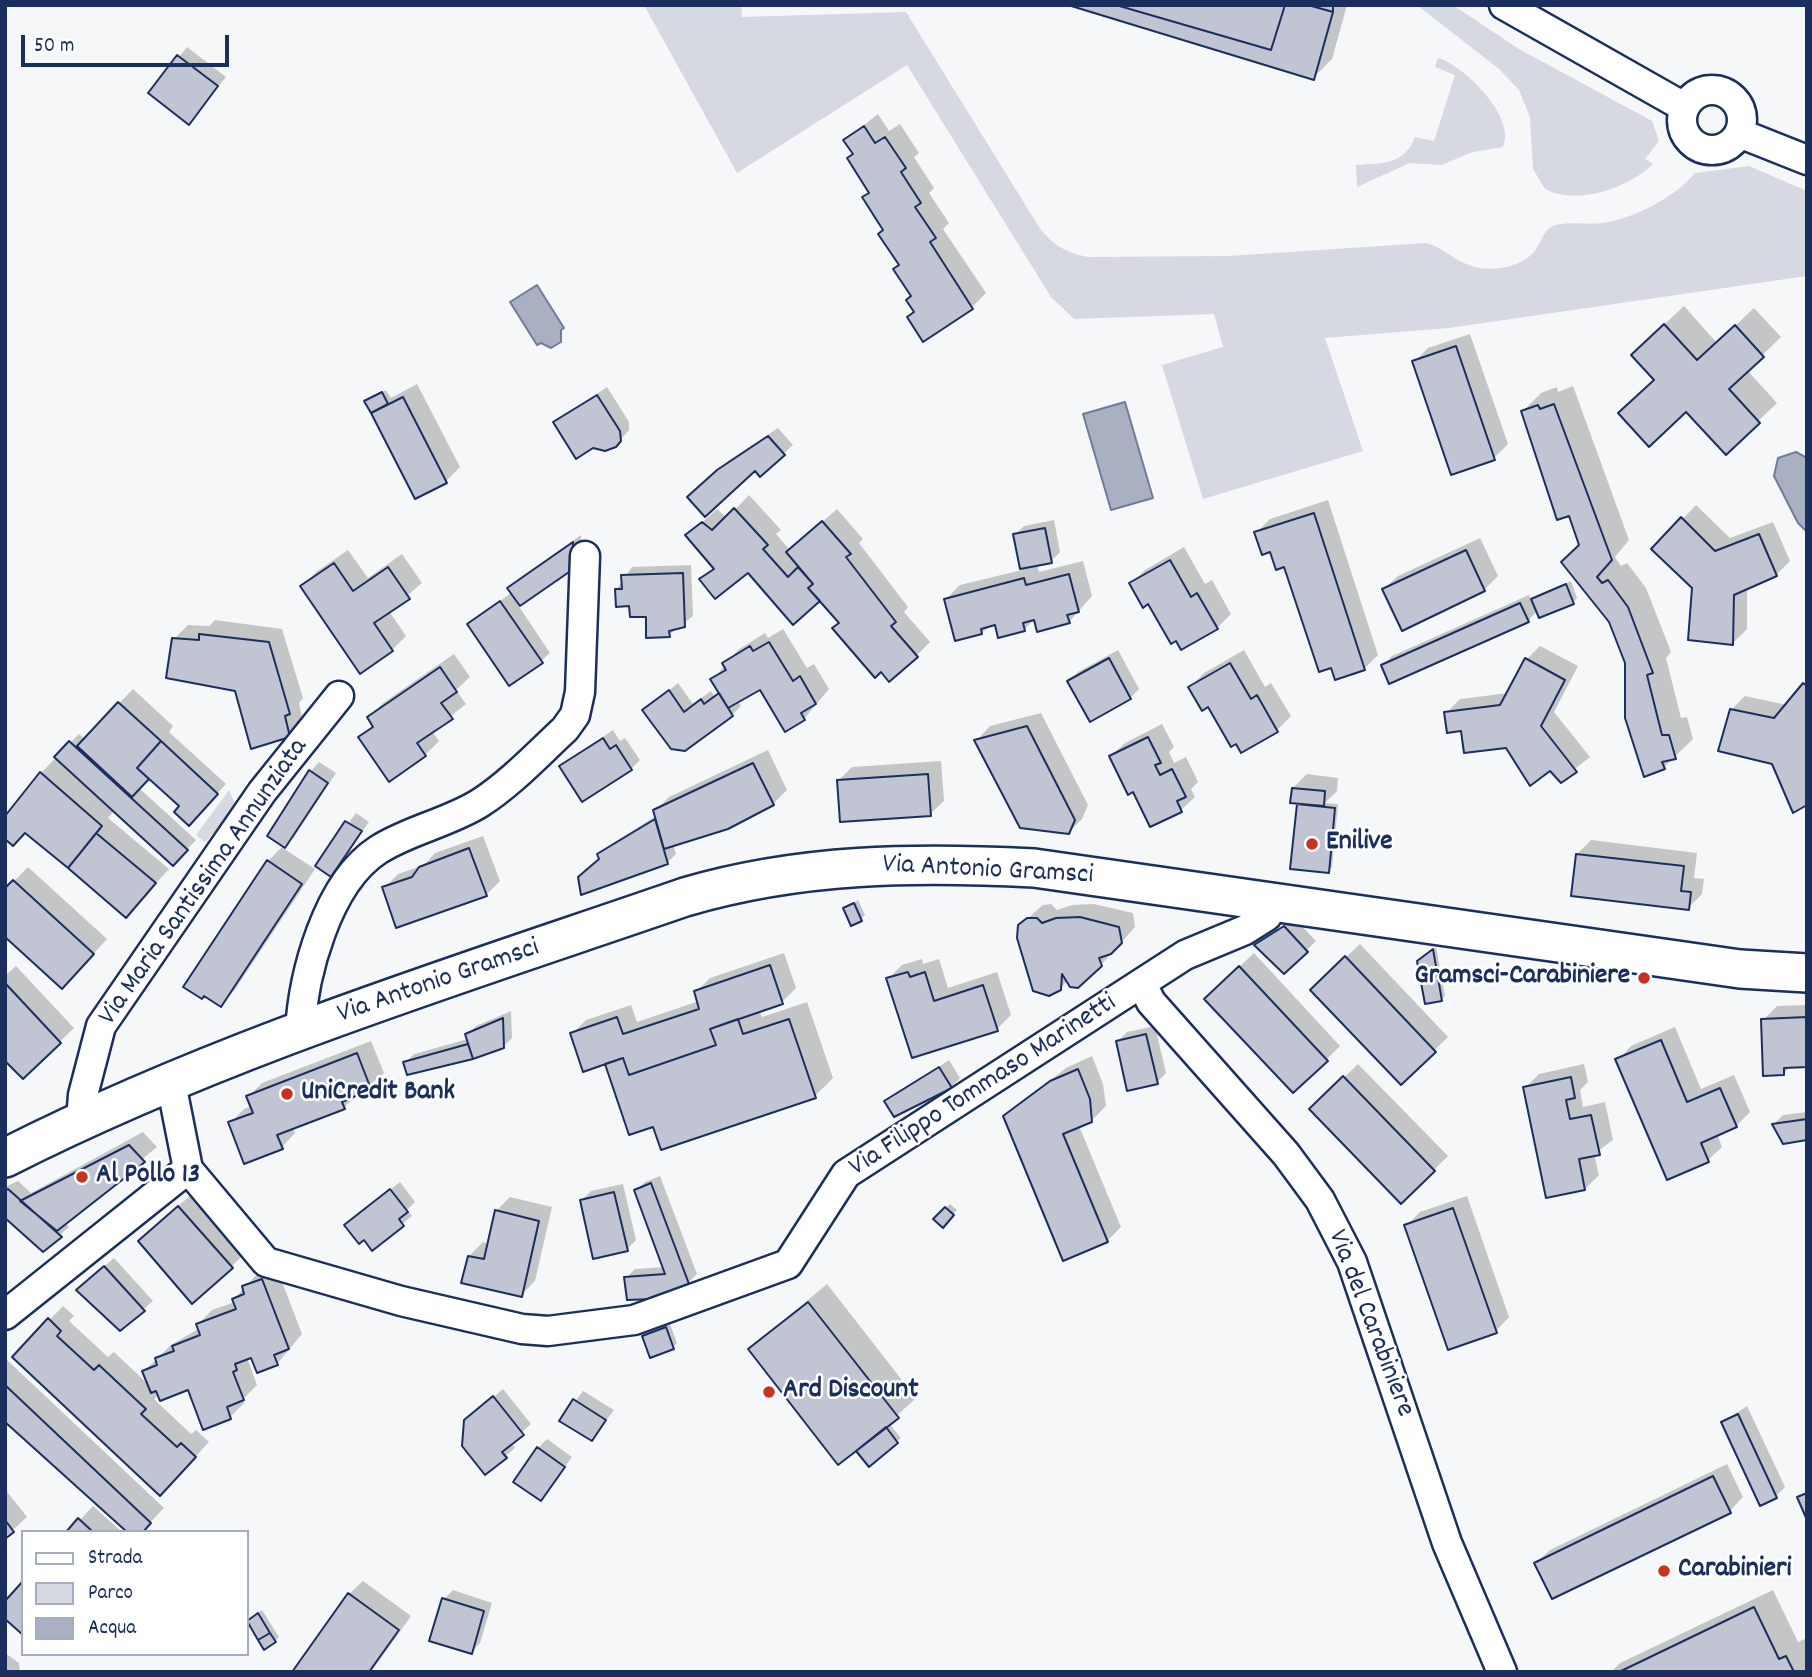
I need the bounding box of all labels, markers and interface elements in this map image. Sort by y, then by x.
scale bar [24,21,233,65]
text: 50 m [34,32,74,62]
street label: Via Maria Santissima Annunziata [93,733,317,1033]
place label: Enilive [1326,827,1393,861]
marker: Enilive [1304,836,1320,852]
street label: Via Antonio Gramsci [882,850,1094,894]
street label: Via Antonio Gramsci [334,933,544,1033]
place label: Gramsci-Carabiniere [1415,961,1630,995]
marker: Gramsci-Carabiniere [1636,970,1652,986]
street label: Via Filippo Tommaso Marinetti [844,988,1124,1186]
place label: UniCredit Bank [301,1077,455,1111]
marker: UniCredit Bank [279,1086,295,1102]
place label: Al Pollo 13 [96,1160,200,1194]
marker: Al Pollo 13 [74,1169,90,1185]
street label: Via del Carabiniere [1318,1226,1420,1422]
place label: Ard Discount [783,1375,919,1409]
marker: Ard Discount [761,1384,777,1400]
legend [21,1530,248,1656]
text: Strada [88,1544,142,1574]
place label: Carabinieri [1678,1554,1792,1588]
marker: Carabinieri [1656,1563,1672,1579]
text: Parco [88,1579,133,1609]
text: Acqua [88,1614,136,1644]

